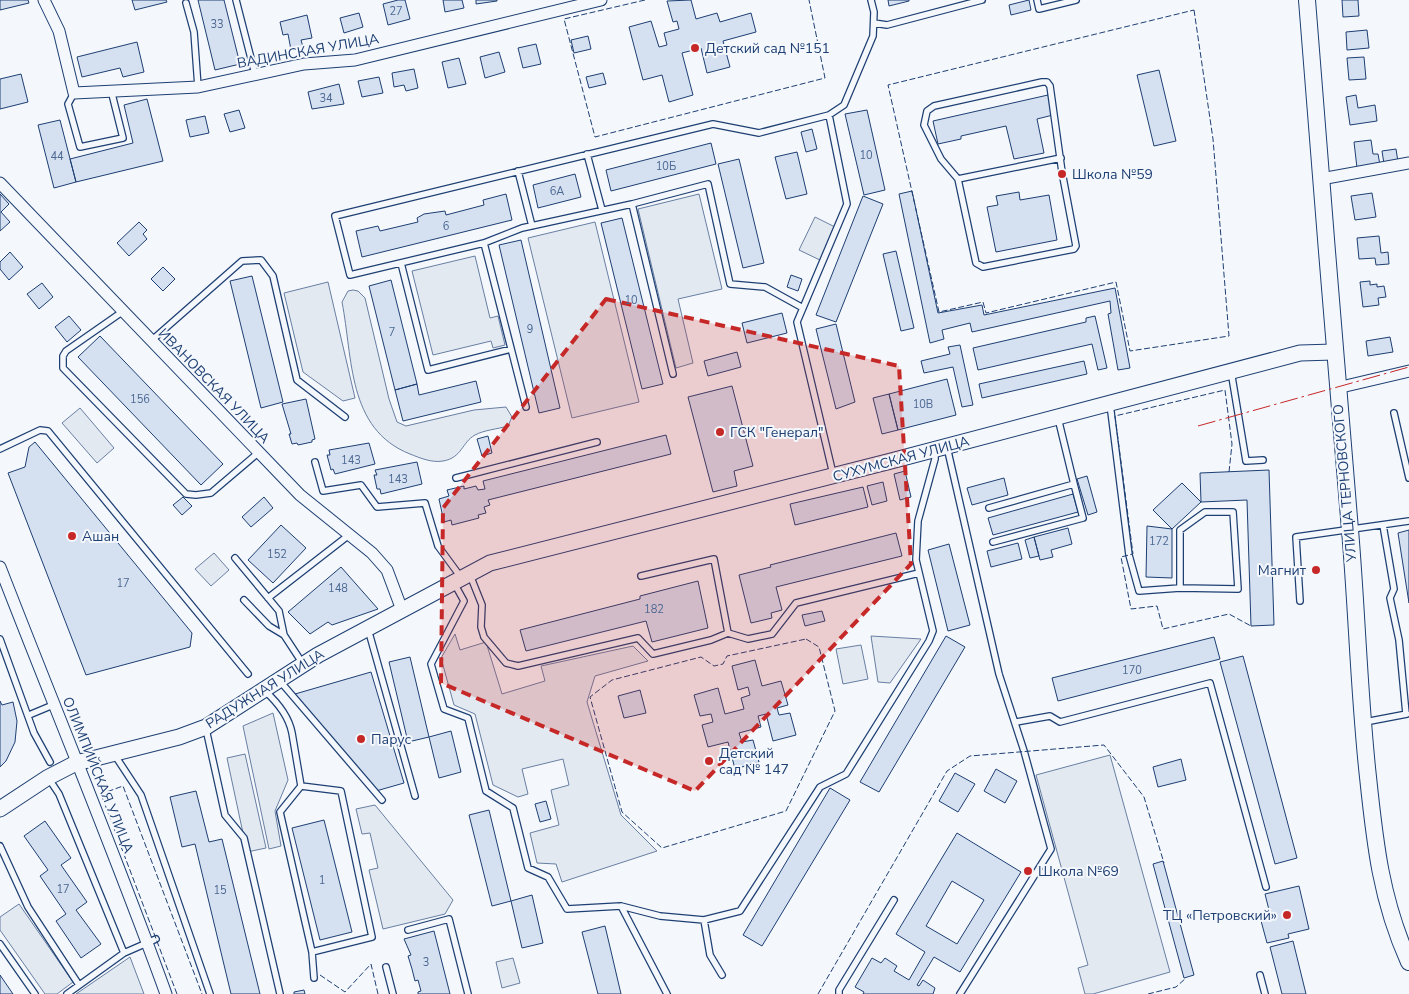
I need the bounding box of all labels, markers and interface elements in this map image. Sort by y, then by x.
house number: 27 [389,4,403,19]
house number: 33 [210,17,224,32]
street label: ВАДИНСКАЯ УЛИЦА [236,29,380,73]
place label: Детский сад №151 [705,39,830,58]
marker: Детский сад №151 [689,42,701,54]
house number: 34 [319,91,333,106]
house number: 10 [859,148,873,163]
house number: 44 [50,149,64,164]
house number: 10Б [656,159,676,174]
place label: Школа №59 [1072,165,1153,184]
marker: Школа №59 [1056,168,1068,180]
house number: 6А [550,184,564,199]
house number: 6 [443,219,450,234]
house number: 10 [624,293,638,308]
house number: 9 [527,322,533,337]
street label: ИВАНОВСКАЯ УЛИЦА [154,324,274,448]
house number: 7 [389,325,395,340]
house number: 156 [130,392,150,407]
house number: 10В [913,397,933,412]
street label: УЛИЦА ТЕРНОВСКОГО [1329,403,1361,564]
place label: ГСК "Генерал" [730,423,824,442]
marker: ГСК "Генерал" [714,426,726,438]
street label: СУХУМСКАЯ УЛИЦА [831,432,971,486]
house number: 143 [341,453,361,468]
house number: 143 [388,472,408,487]
place label: Ашан [82,527,119,546]
marker: Ашан [66,530,78,542]
house number: 172 [1149,534,1169,549]
house number: 152 [267,547,287,562]
place label: Магнит [1258,561,1307,580]
marker: Магнит [1310,564,1322,576]
house number: 17 [116,576,130,591]
house number: 148 [328,581,348,596]
house number: 182 [644,602,664,617]
street label: РАДУЖНАЯ УЛИЦА [202,645,328,733]
house number: 170 [1122,663,1142,678]
street label: ОЛИМПИЙСКАЯ УЛИЦА [58,694,138,856]
place label: Парус [371,730,412,749]
marker: Парус [355,733,367,745]
place label: Детский сад № 147 [719,744,789,779]
marker: Детский сад № 147 [703,755,715,767]
place label: Школа №69 [1038,862,1119,881]
marker: Школа №69 [1022,865,1034,877]
house number: 1 [319,873,325,888]
house number: 17 [56,882,70,897]
house number: 15 [213,883,227,898]
place label: ТЦ «Петровский» [1163,906,1277,925]
marker: ТЦ «Петровский» [1281,909,1293,921]
house number: 3 [423,955,429,970]

